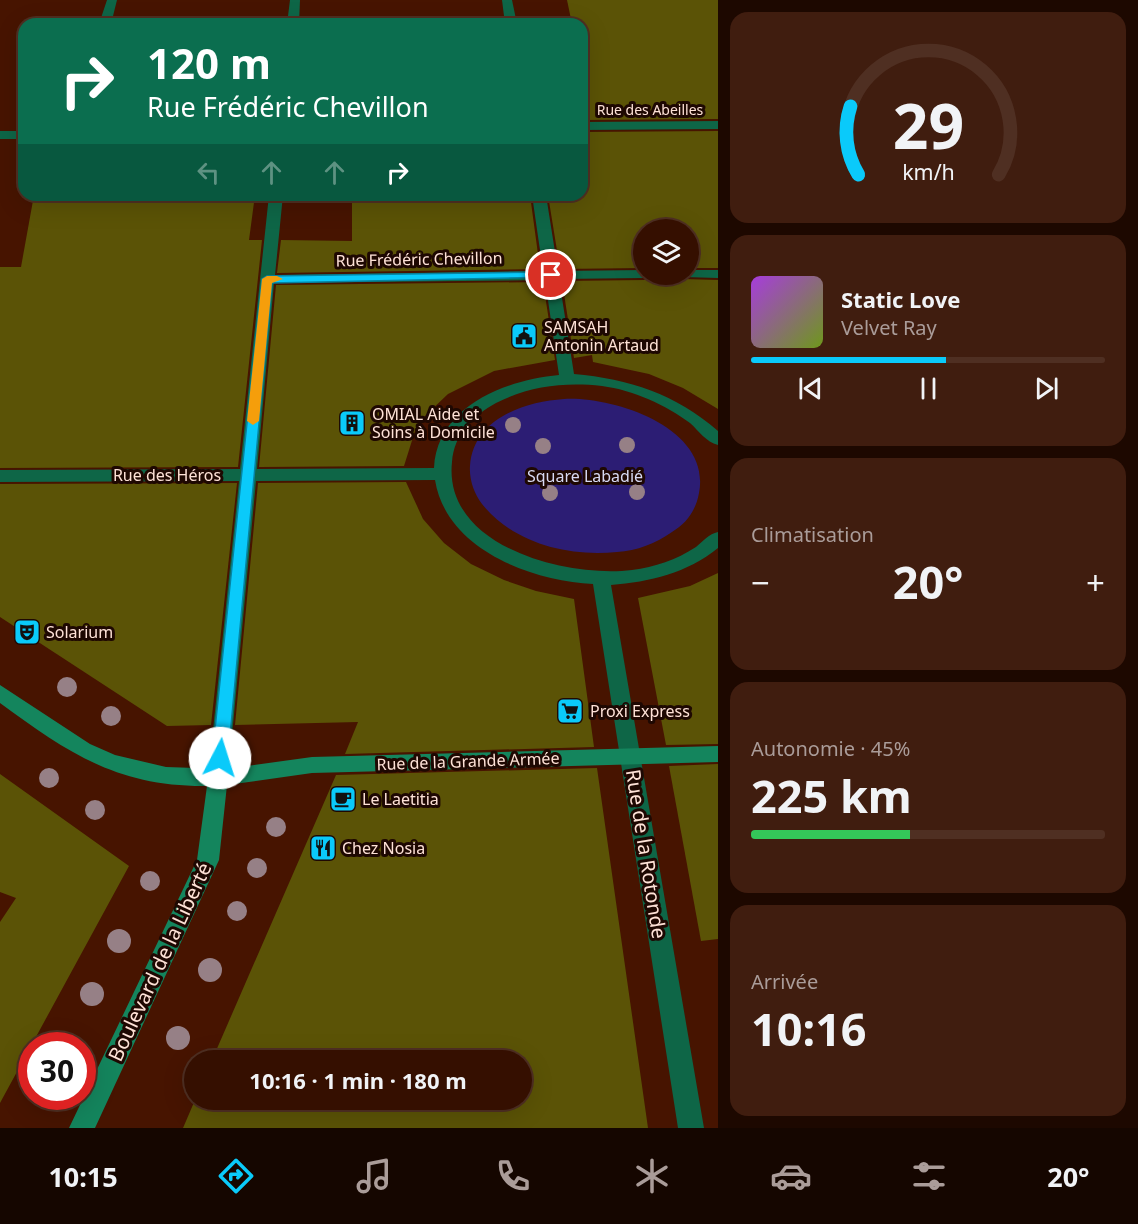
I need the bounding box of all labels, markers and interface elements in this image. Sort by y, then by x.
text: 120 m [147,34,271,91]
icon: right [48,42,126,120]
text: 29 [892,82,964,167]
text: Rue Frédéric Chevillon [147,88,429,125]
street label: Rue des Abeilles [597,100,704,119]
icon: left [192,156,225,189]
icon: ahead [255,156,288,189]
icon: ahead [318,156,351,189]
icon: right [381,156,414,189]
text: km/h [902,157,954,186]
map controls [633,219,699,285]
button: layers [633,219,699,285]
street label: Rue Frédéric Chevillon [335,247,503,271]
pin [525,249,576,300]
icon: arrive [534,258,567,291]
text: Static Love [841,284,960,314]
text: Velvet Ray [841,314,937,341]
place label: SAMSAH Antonin Artaud [544,316,659,356]
public building icon: SAMSAH Antonin Artaud [509,321,539,351]
icon: previous [794,372,827,405]
icon: pause [912,372,945,405]
icon: next [1030,372,1063,405]
place label: OMIAL Aide et Soins à Domicile [372,403,495,443]
building icon: OMIAL Aide et Soins à Domicile [337,408,367,438]
street label: Rue des Héros [113,464,221,486]
park label: Square Labadié [527,465,643,487]
text: Climatisation [751,521,874,548]
text: 20° [893,551,963,612]
text: − [751,560,770,605]
text: + [1086,560,1105,605]
theatre icon: Solarium [12,617,42,647]
place label: Solarium [46,621,113,643]
supermarket icon: Proxi Express [555,696,585,726]
place label: Proxi Express [590,700,690,722]
position arrow [188,726,252,790]
text: Autonomie · 45% [751,735,910,762]
street label: Rue de la Grande Armée [376,747,560,775]
text: 225 km [751,765,912,826]
street label: Rue de la Rotonde [620,767,673,941]
cafe icon: Le Laetitia [328,784,358,814]
place label: Le Laetitia [362,788,439,810]
restaurant icon: Chez Nosia [308,833,338,863]
place label: Chez Nosia [342,837,425,859]
street label: Boulevard de la Liberté [102,858,218,1066]
text: Arrivée [751,968,818,995]
text: 10:16 [751,998,867,1059]
speed limit sign: 30 [18,1032,96,1110]
text: 10:16 · 1 min · 180 m [249,1065,467,1095]
icon: directions [215,1155,257,1197]
icon: music [353,1155,395,1197]
icon: phone [492,1155,534,1197]
icon: climate [631,1155,673,1197]
icon: car [770,1155,812,1197]
icon: filters [908,1155,950,1197]
text: 10:15 [48,1158,118,1195]
text: 20° [1047,1158,1090,1195]

